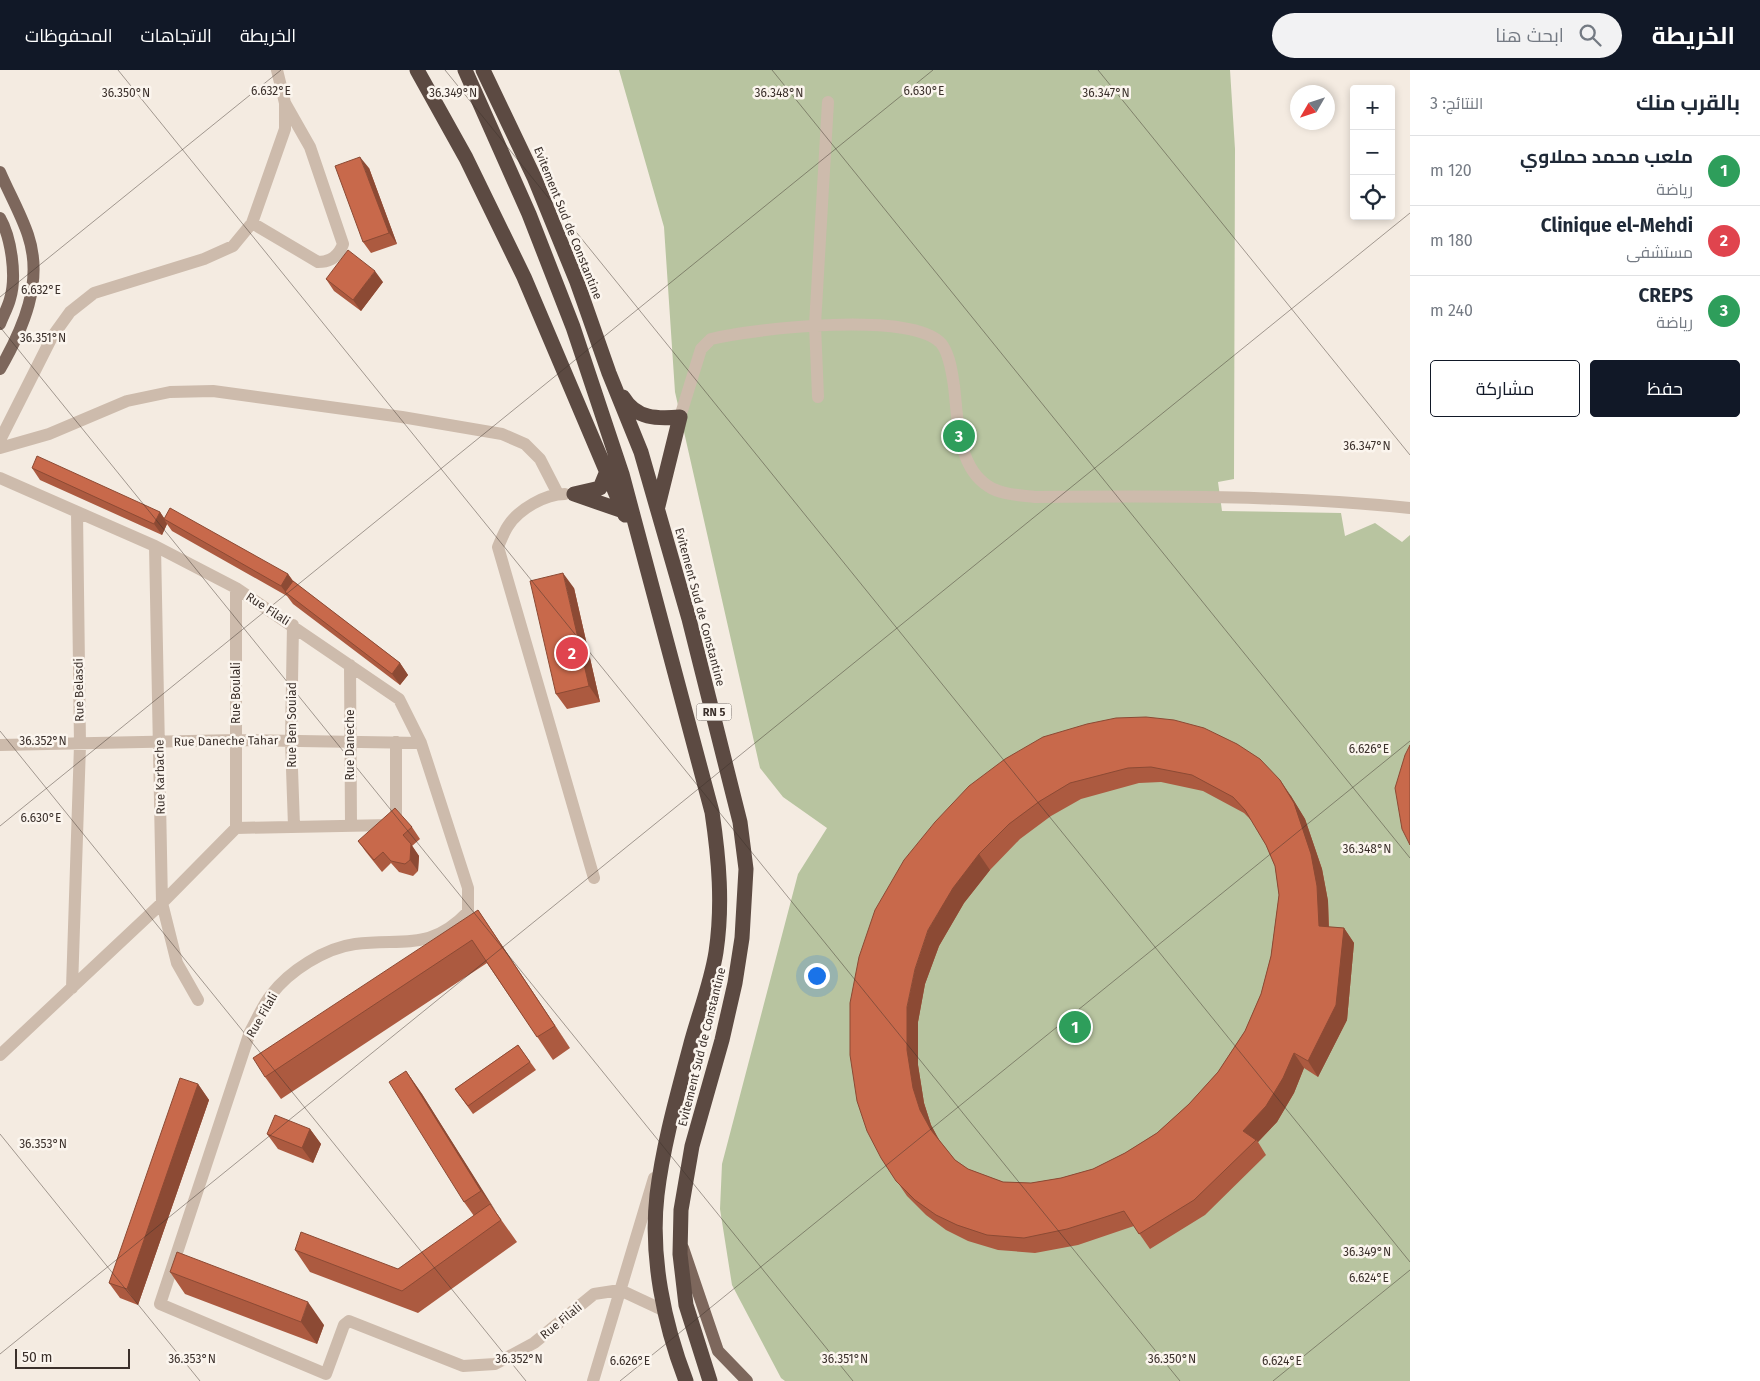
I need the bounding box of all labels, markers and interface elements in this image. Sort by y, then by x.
search box [1272,13,1622,58]
icon: search [1576,21,1604,49]
text: الخريطة [1652,22,1735,50]
text: ابحث هنا [1495,24,1564,47]
text: المحفوظات [25,25,113,47]
text: الاتجاهات [141,25,212,47]
text: الخريطة [240,25,296,47]
text: 6.632°E [251,84,291,98]
text: 6.630°E [904,84,944,98]
north arrow [1290,85,1335,130]
map controls [1350,85,1395,220]
button: + [1350,85,1395,130]
text: 36.350°N [102,86,150,100]
text: 36.349°N [429,86,477,100]
text: 36.348°N [755,86,803,100]
text: 36.347°N [1082,86,1130,100]
text: بالقرب منك [1636,90,1740,116]
text: النتائج: 3 [1430,94,1483,113]
button: − [1350,130,1395,175]
street label: Evitement Sud de Constantine [531,145,605,301]
text: ملعب محمد حملاوي [1520,145,1693,168]
text: 120 m [1430,161,1472,180]
text: 1 [1720,161,1728,180]
button: locate [1350,175,1395,220]
text: رياضة [1656,180,1693,199]
text: Clinique el-Mehdi [1541,214,1693,237]
text: 180 m [1430,231,1473,250]
text: 2 [1720,231,1728,250]
text: مستشفى [1626,243,1693,262]
text: 6.632°E [21,283,61,297]
text: CREPS [1638,284,1693,307]
text: 240 m [1430,301,1473,320]
text: 3 [1720,301,1728,320]
text: رياضة [1656,313,1693,332]
text: 36.351°N [20,331,66,345]
button: مشاركة [1430,360,1580,417]
button: حفظ [1590,360,1740,417]
pin: 3 [943,417,975,455]
text: 36.347°N [1343,439,1391,453]
street label: Evitement Sud de Constantine [672,526,728,688]
street label: Rue Filali [243,590,293,628]
pin: 2 [556,634,588,672]
street label: Rue Belasdi [71,658,87,722]
street label: Rue Boulali [229,662,243,724]
street label: Rue Ben Souiad [285,682,299,768]
road number: RN 5 [696,704,732,720]
street label: Rue Daneche [343,710,357,780]
street label: Rue Daneche Tahar [174,733,279,749]
text: 36.352°N [19,734,67,748]
street label: Rue Karbache [152,739,168,815]
text: 6.626°E [1349,742,1389,756]
text: 6.630°E [21,811,61,825]
text: 36.348°N [1343,842,1391,856]
your location [804,963,830,989]
street label: Evitement Sud de Constantine [675,966,729,1128]
street label: Rue Filali [244,990,280,1040]
pin: 1 [1059,1008,1091,1046]
text: 36.353°N [19,1137,67,1151]
text: 36.349°N [1343,1245,1391,1259]
text: 6.624°E [1349,1271,1389,1285]
street label: Rue Filali [537,1300,585,1342]
scale bar [15,1346,130,1369]
text: 50 m [22,1349,53,1366]
text: 36.353°N [168,1352,216,1366]
text: 36.352°N [495,1352,543,1366]
text: 36.351°N [822,1352,868,1366]
text: 36.350°N [1148,1352,1196,1366]
text: 6.626°E [610,1354,650,1368]
text: 6.624°E [1262,1354,1302,1368]

